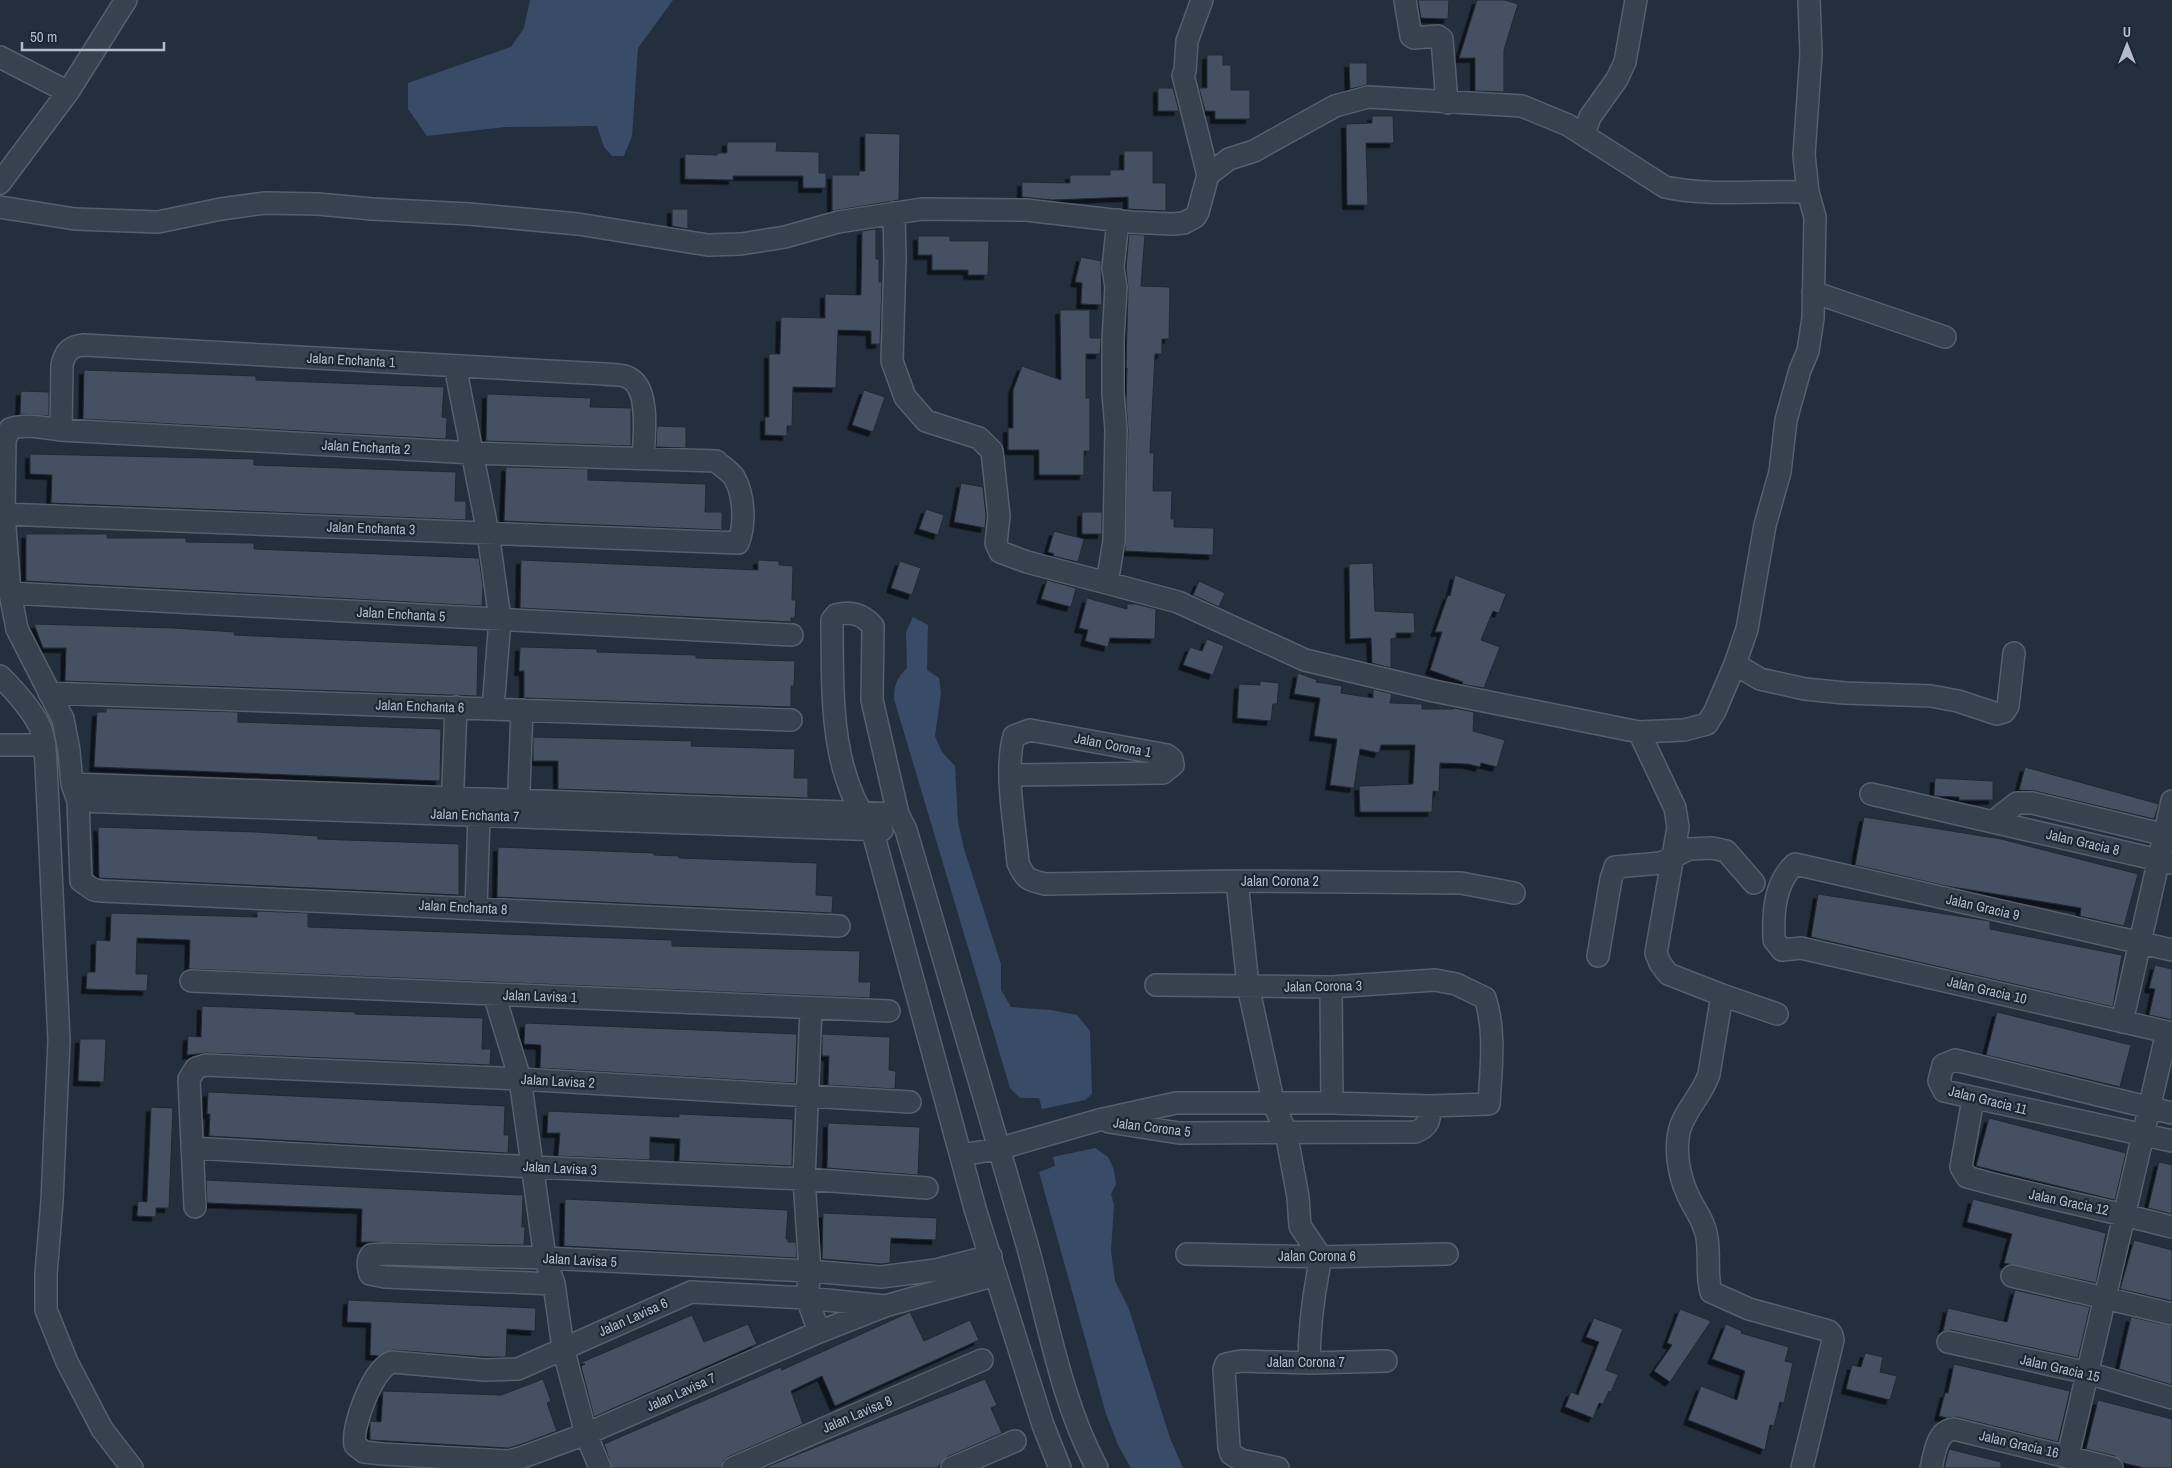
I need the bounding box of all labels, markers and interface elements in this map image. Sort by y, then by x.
scale bar [22,20,165,52]
north arrow [2102,20,2152,70]
text: U [2123,23,2131,41]
text: 50 m [30,26,57,47]
street label: Jalan Enchanta 1 [306,349,396,371]
street label: Jalan Enchanta 2 [321,436,411,458]
street label: Jalan Enchanta 3 [326,517,416,539]
street label: Jalan Enchanta 5 [356,603,446,625]
street label: Jalan Enchanta 6 [375,695,465,717]
street label: Jalan Corona 1 [1073,729,1154,761]
street label: Jalan Enchanta 7 [430,804,520,826]
street label: Jalan Gracia 8 [2045,825,2121,859]
street label: Jalan Corona 2 [1241,872,1319,890]
street label: Jalan Gracia 9 [1945,890,2021,924]
street label: Jalan Enchanta 8 [418,896,508,918]
street label: Jalan Gracia 10 [1945,972,2029,1008]
street label: Jalan Corona 3 [1284,976,1362,996]
street label: Jalan Lavisa 1 [503,986,578,1006]
street label: Jalan Lavisa 2 [521,1070,595,1092]
street label: Jalan Gracia 11 [1947,1082,2030,1119]
street label: Jalan Corona 5 [1112,1113,1192,1141]
street label: Jalan Lavisa 3 [523,1157,597,1179]
street label: Jalan Gracia 12 [2027,1185,2111,1219]
street label: Jalan Corona 6 [1278,1247,1356,1265]
street label: Jalan Lavisa 5 [543,1249,617,1271]
street label: Jalan Lavisa 6 [596,1294,670,1340]
street label: Jalan Gracia 15 [2018,1350,2102,1386]
street label: Jalan Corona 7 [1267,1353,1345,1371]
street label: Jalan Lavisa 7 [644,1369,718,1415]
street label: Jalan Lavisa 8 [819,1391,895,1437]
street label: Jalan Gracia 16 [1977,1426,2061,1462]

